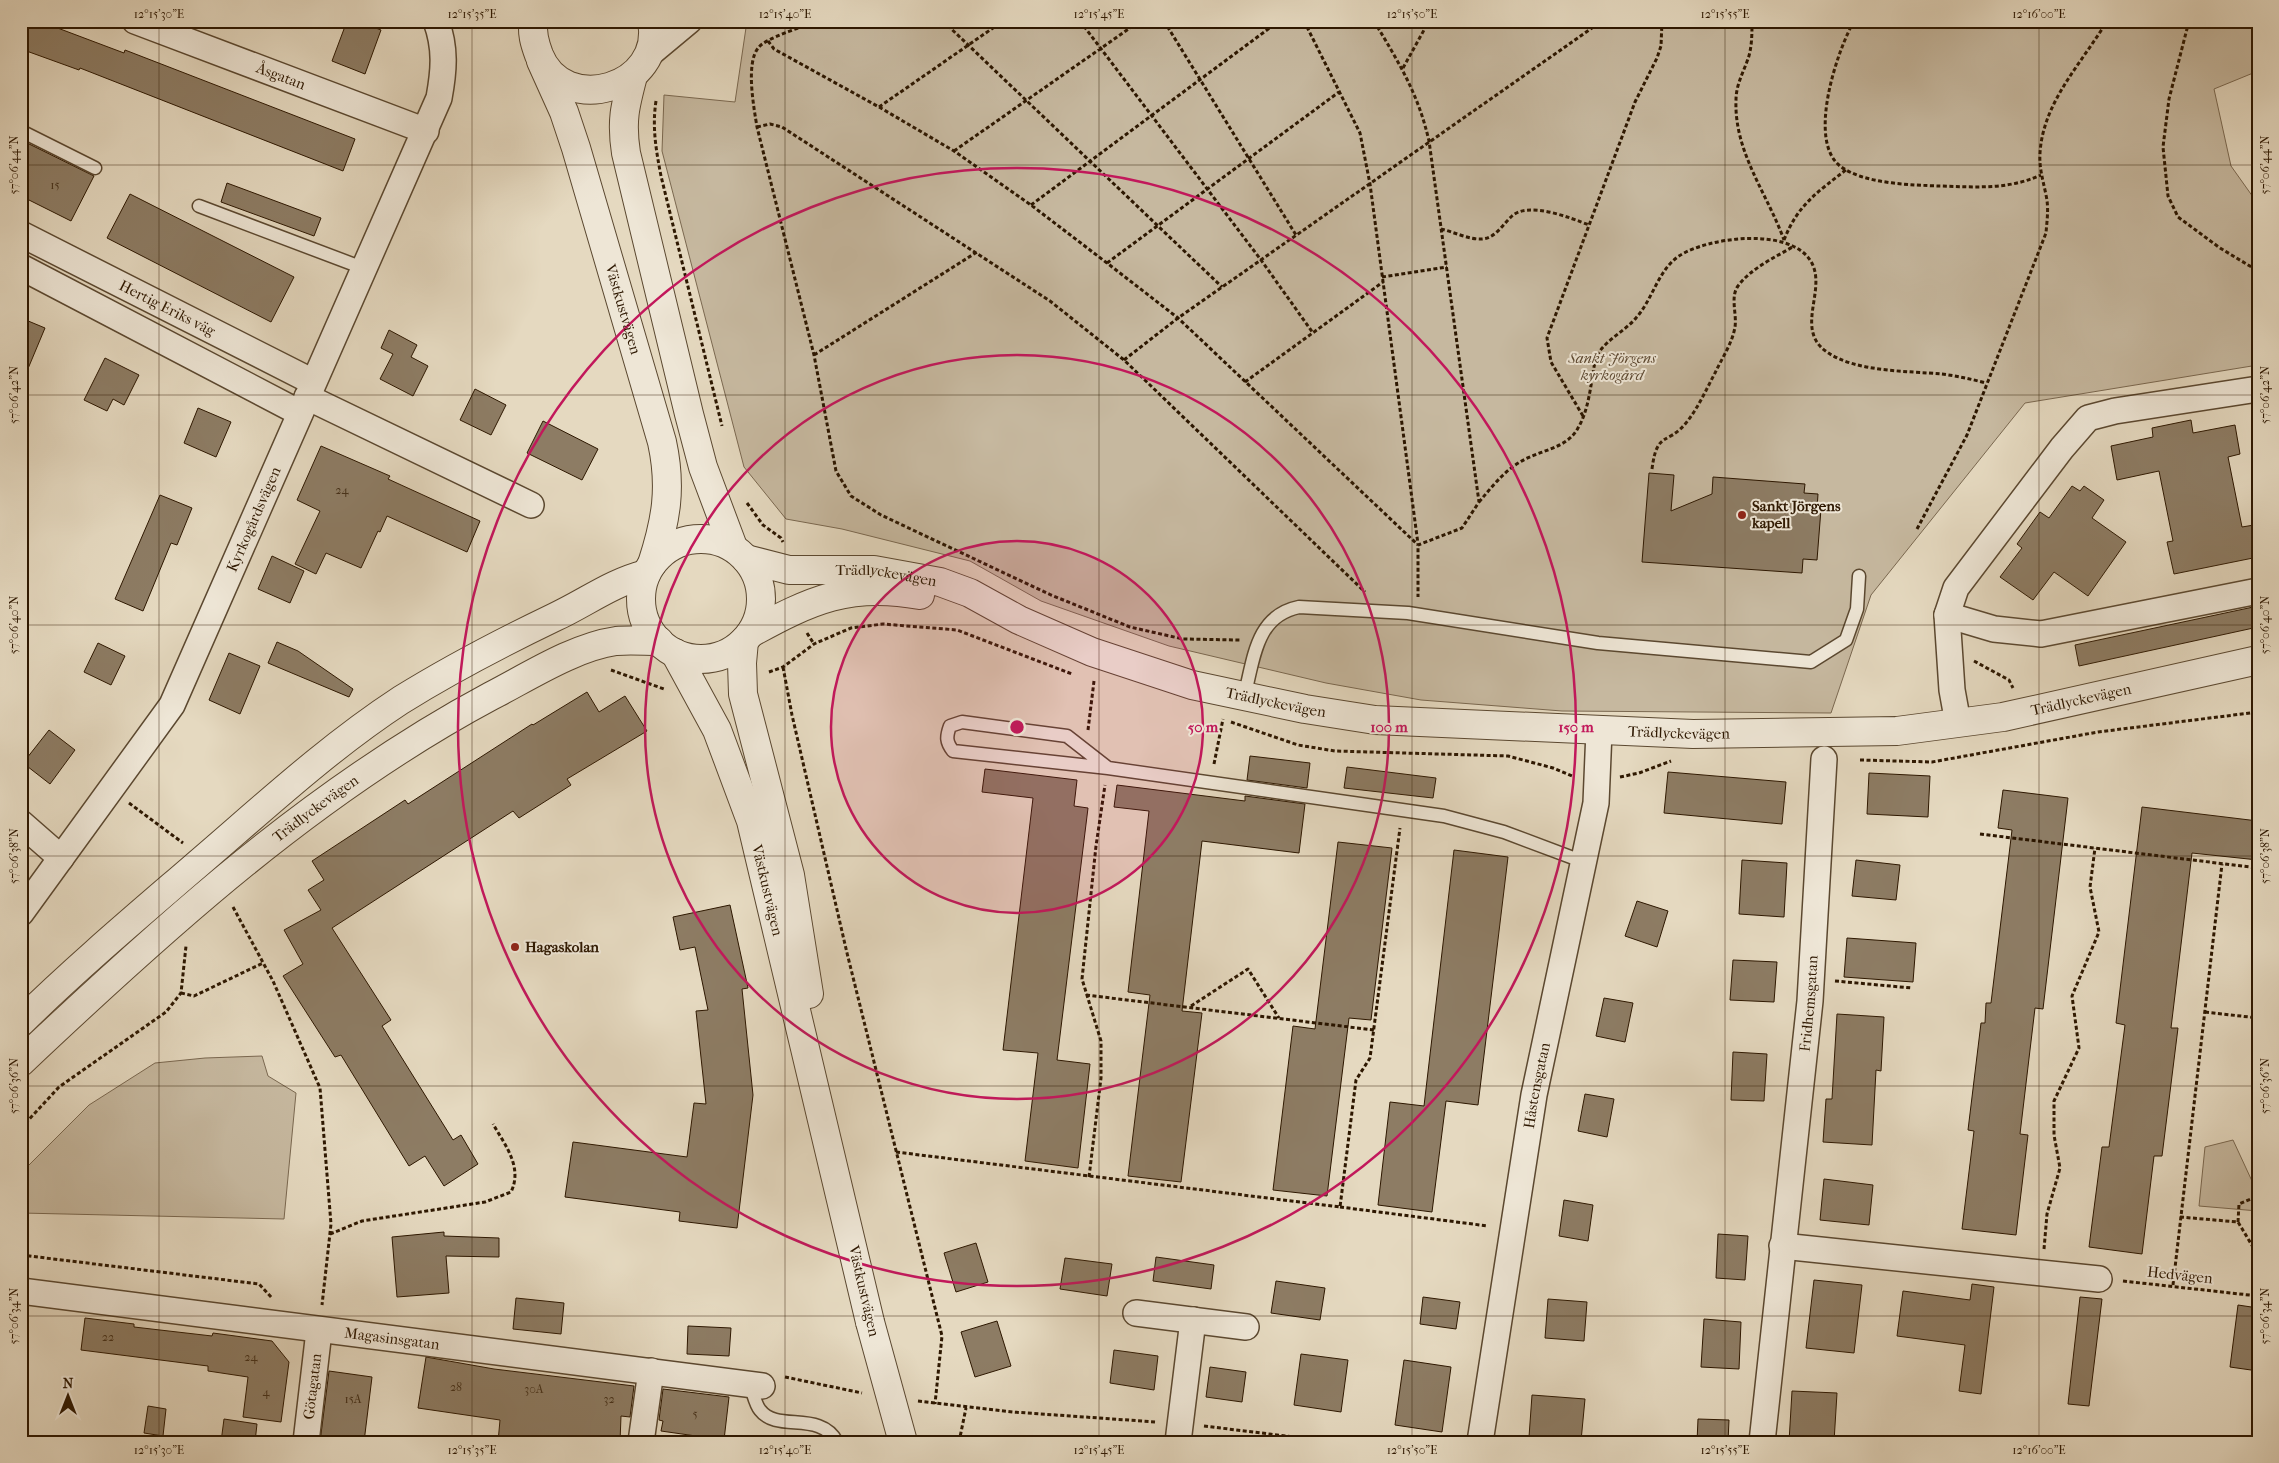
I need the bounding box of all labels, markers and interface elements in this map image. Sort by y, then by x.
text: 12°15'30"E [134,7,184,21]
text: 12°15'35"E [448,7,496,21]
text: 12°15'40"E [759,7,811,21]
text: 12°15'45"E [1074,7,1124,21]
text: 12°15'50"E [1387,7,1437,21]
text: 12°15'55"E [1700,7,1750,21]
text: 12°16'00"E [2012,7,2066,21]
street label: Åsgatan [253,58,308,94]
text: 57°06'44"N [7,135,21,195]
text: 57°06'44"N [2258,135,2272,195]
house number: 15 [50,178,60,192]
street label: Västkustvägen [601,261,645,357]
street label: Hertig Eriks väg [116,276,219,340]
park label: Sankt Jörgens kyrkogård [1567,349,1656,384]
text: 57°06'42"N [7,366,21,424]
text: 57°06'42"N [2258,366,2272,424]
street label: Kyrkogårdsvägen [223,464,285,575]
house number: 24 [335,483,350,497]
place label: Sankt Jörgens kapell [1751,497,1841,532]
marker: Sankt Jörgens kapell [1736,509,1748,521]
street label: Trädlyckevägen [836,560,938,590]
text: 57°06'40"N [7,596,21,654]
text: 57°06'40"N [2258,596,2272,654]
street label: Trädlyckevägen [2029,680,2133,719]
street label: Trädlyckevägen [1224,683,1328,721]
centre of rings [1008,718,1026,736]
text: 50 m [1188,718,1219,736]
text: 100 m [1370,718,1408,736]
text: 150 m [1558,718,1594,736]
street label: Trädlyckevägen [1628,722,1730,743]
street label: Trädlyckevägen [269,771,362,846]
text: 57°06'38"N [7,828,21,884]
text: 57°06'38"N [2258,828,2272,884]
street label: Västkustvägen [748,842,787,938]
place label: Hagaskolan [525,938,599,956]
marker: Hagaskolan [509,941,521,953]
street label: Fridhemsgatan [1796,955,1822,1053]
street label: Håstensgatan [1520,1041,1554,1130]
text: 57°06'36"N [7,1058,21,1114]
text: 57°06'36"N [2258,1058,2272,1114]
street label: Västkustvägen [845,1243,883,1339]
street label: Hedvägen [2146,1263,2214,1287]
text: 57°06'34"N [7,1288,21,1344]
text: 57°06'34"N [2258,1288,2272,1344]
street label: Magasinsgatan [343,1324,441,1354]
house number: 22 [102,1330,114,1344]
house number: 24 [244,1350,259,1364]
street label: Götagatan [300,1352,325,1420]
north arrow [42,1370,92,1420]
text: N [63,1375,74,1392]
house number: 28 [450,1380,462,1394]
house number: 30A [524,1382,544,1396]
house number: 4 [262,1385,270,1399]
house number: 15A [344,1392,362,1406]
house number: 32 [603,1392,615,1406]
house number: 5 [692,1407,698,1421]
text: 12°15'30"E [134,1443,184,1457]
text: 12°15'35"E [448,1443,496,1457]
text: 12°15'40"E [759,1443,811,1457]
text: 12°15'45"E [1074,1443,1124,1457]
text: 12°15'50"E [1387,1443,1437,1457]
text: 12°15'55"E [1700,1443,1750,1457]
text: 12°16'00"E [2012,1443,2066,1457]

